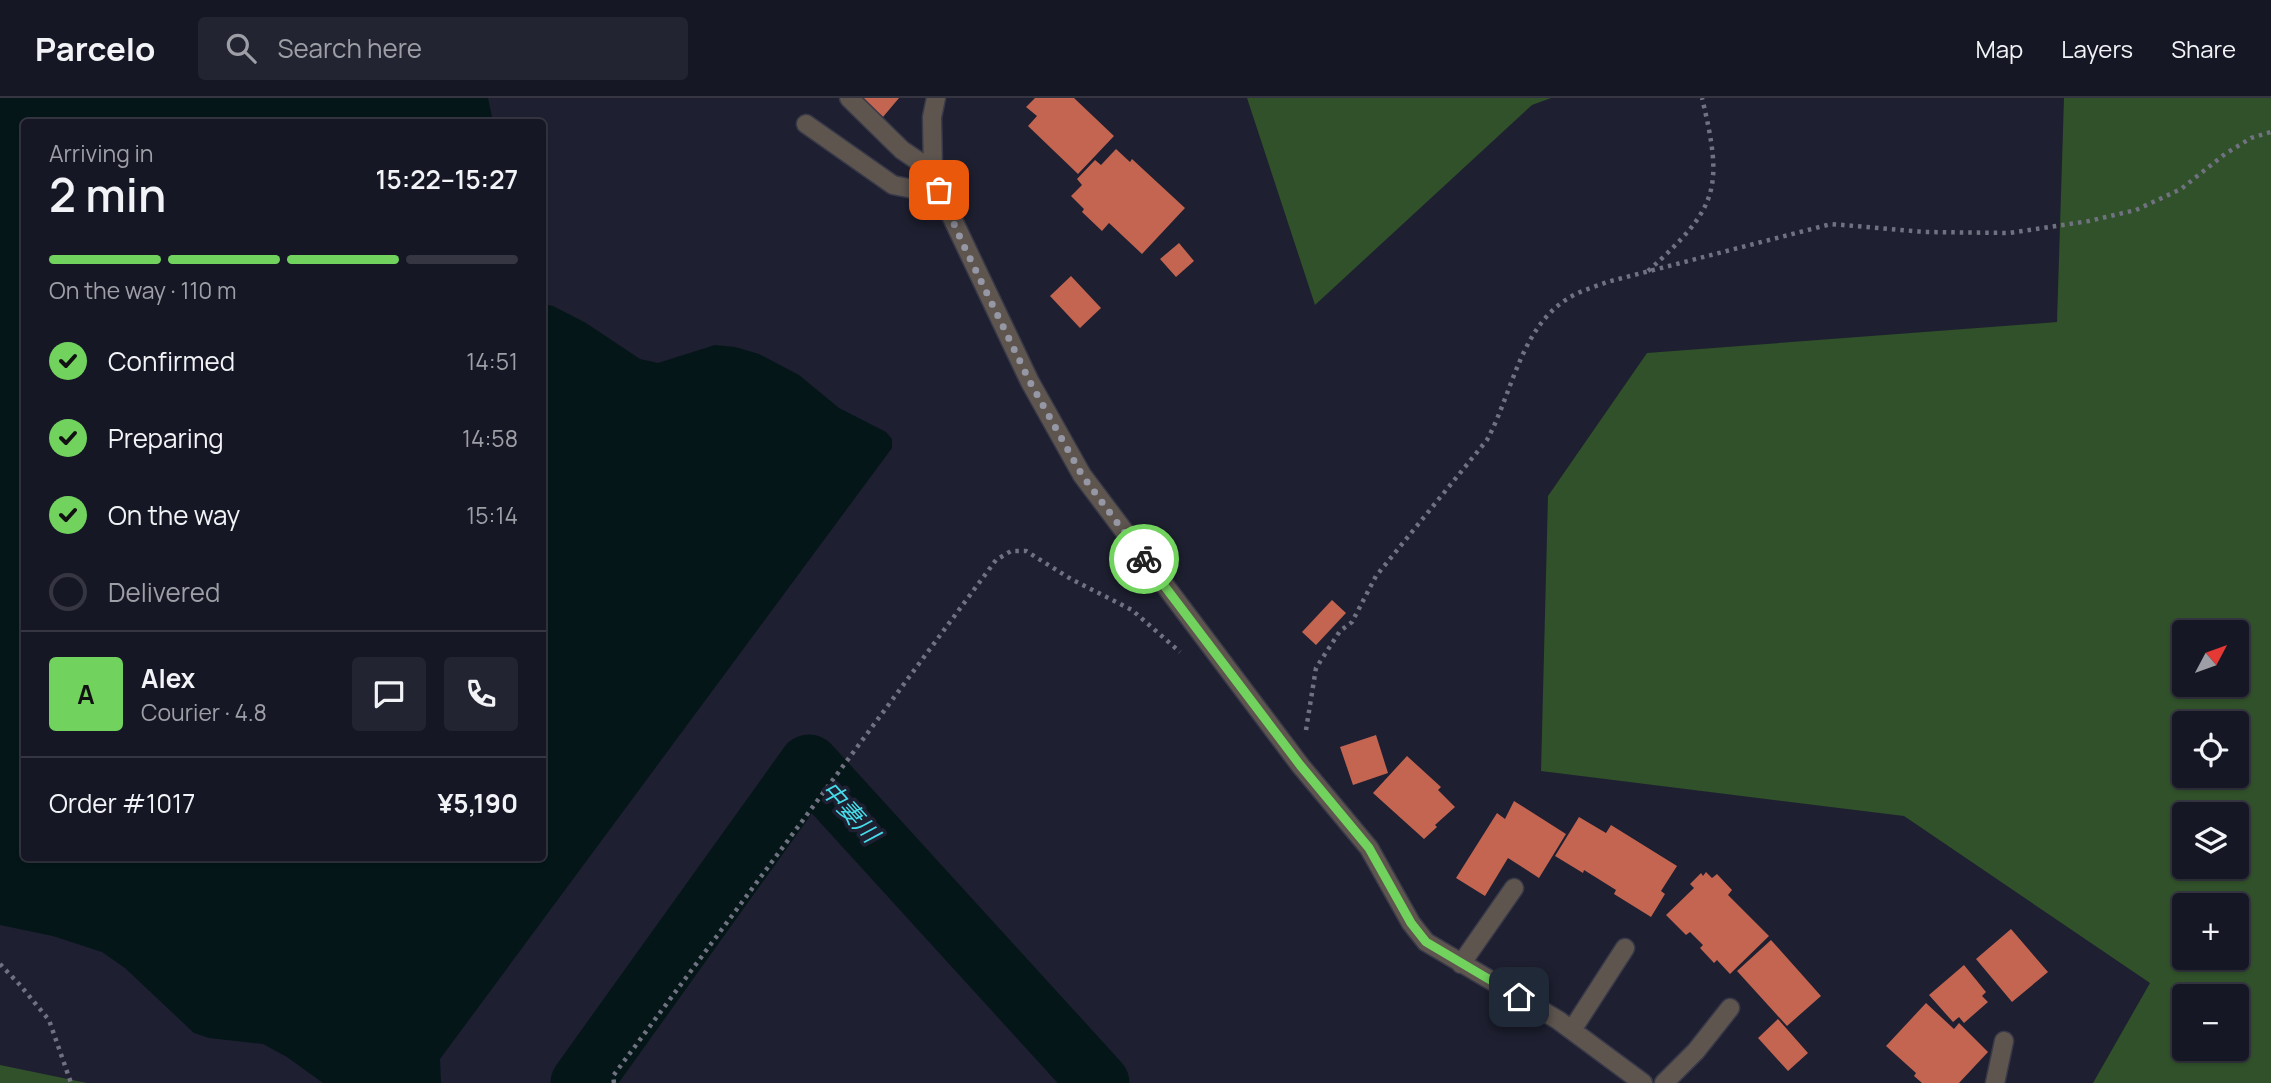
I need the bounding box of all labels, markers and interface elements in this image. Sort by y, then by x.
search box [198,17,688,80]
text: Parcelo [35,26,156,71]
icon: search [222,29,260,67]
text: Search here [278,30,422,66]
text: Map [1976,32,2023,65]
text: Layers [2061,32,2133,65]
text: Share [2171,32,2236,65]
text: Arriving in [49,137,154,169]
pin [909,160,969,220]
text: 15:22–15:27 [375,161,518,197]
text: 2 min [49,163,166,226]
icon: bag [920,171,958,209]
text: On the way · 110 m [49,274,236,306]
icon: check [49,342,87,380]
text: Confirmed [108,343,235,379]
text: 14:51 [466,345,518,377]
icon: check [49,419,87,457]
text: Preparing [108,420,224,456]
text: 14:58 [462,422,518,454]
icon: check [49,496,87,534]
text: On the way [108,497,240,533]
text: 15:14 [466,499,518,531]
courier [1109,524,1179,594]
icon: bike [1125,540,1163,578]
text: Delivered [108,574,220,610]
north arrow [2172,620,2249,696]
map controls [2172,620,2249,1061]
button: chat [352,657,426,731]
button: phone [444,657,518,731]
text: Alex [141,660,195,696]
text: A [77,676,95,712]
text: Courier · 4.8 [141,696,267,728]
button: locate [2172,711,2249,788]
water label: 中妻川 [815,773,889,851]
text: Order #1017 [49,785,195,821]
text: ¥5,190 [437,785,518,821]
button: layers [2172,802,2249,879]
button: + [2172,893,2249,970]
pin [1489,967,1549,1027]
icon: home [1500,978,1538,1016]
button: − [2172,984,2249,1061]

